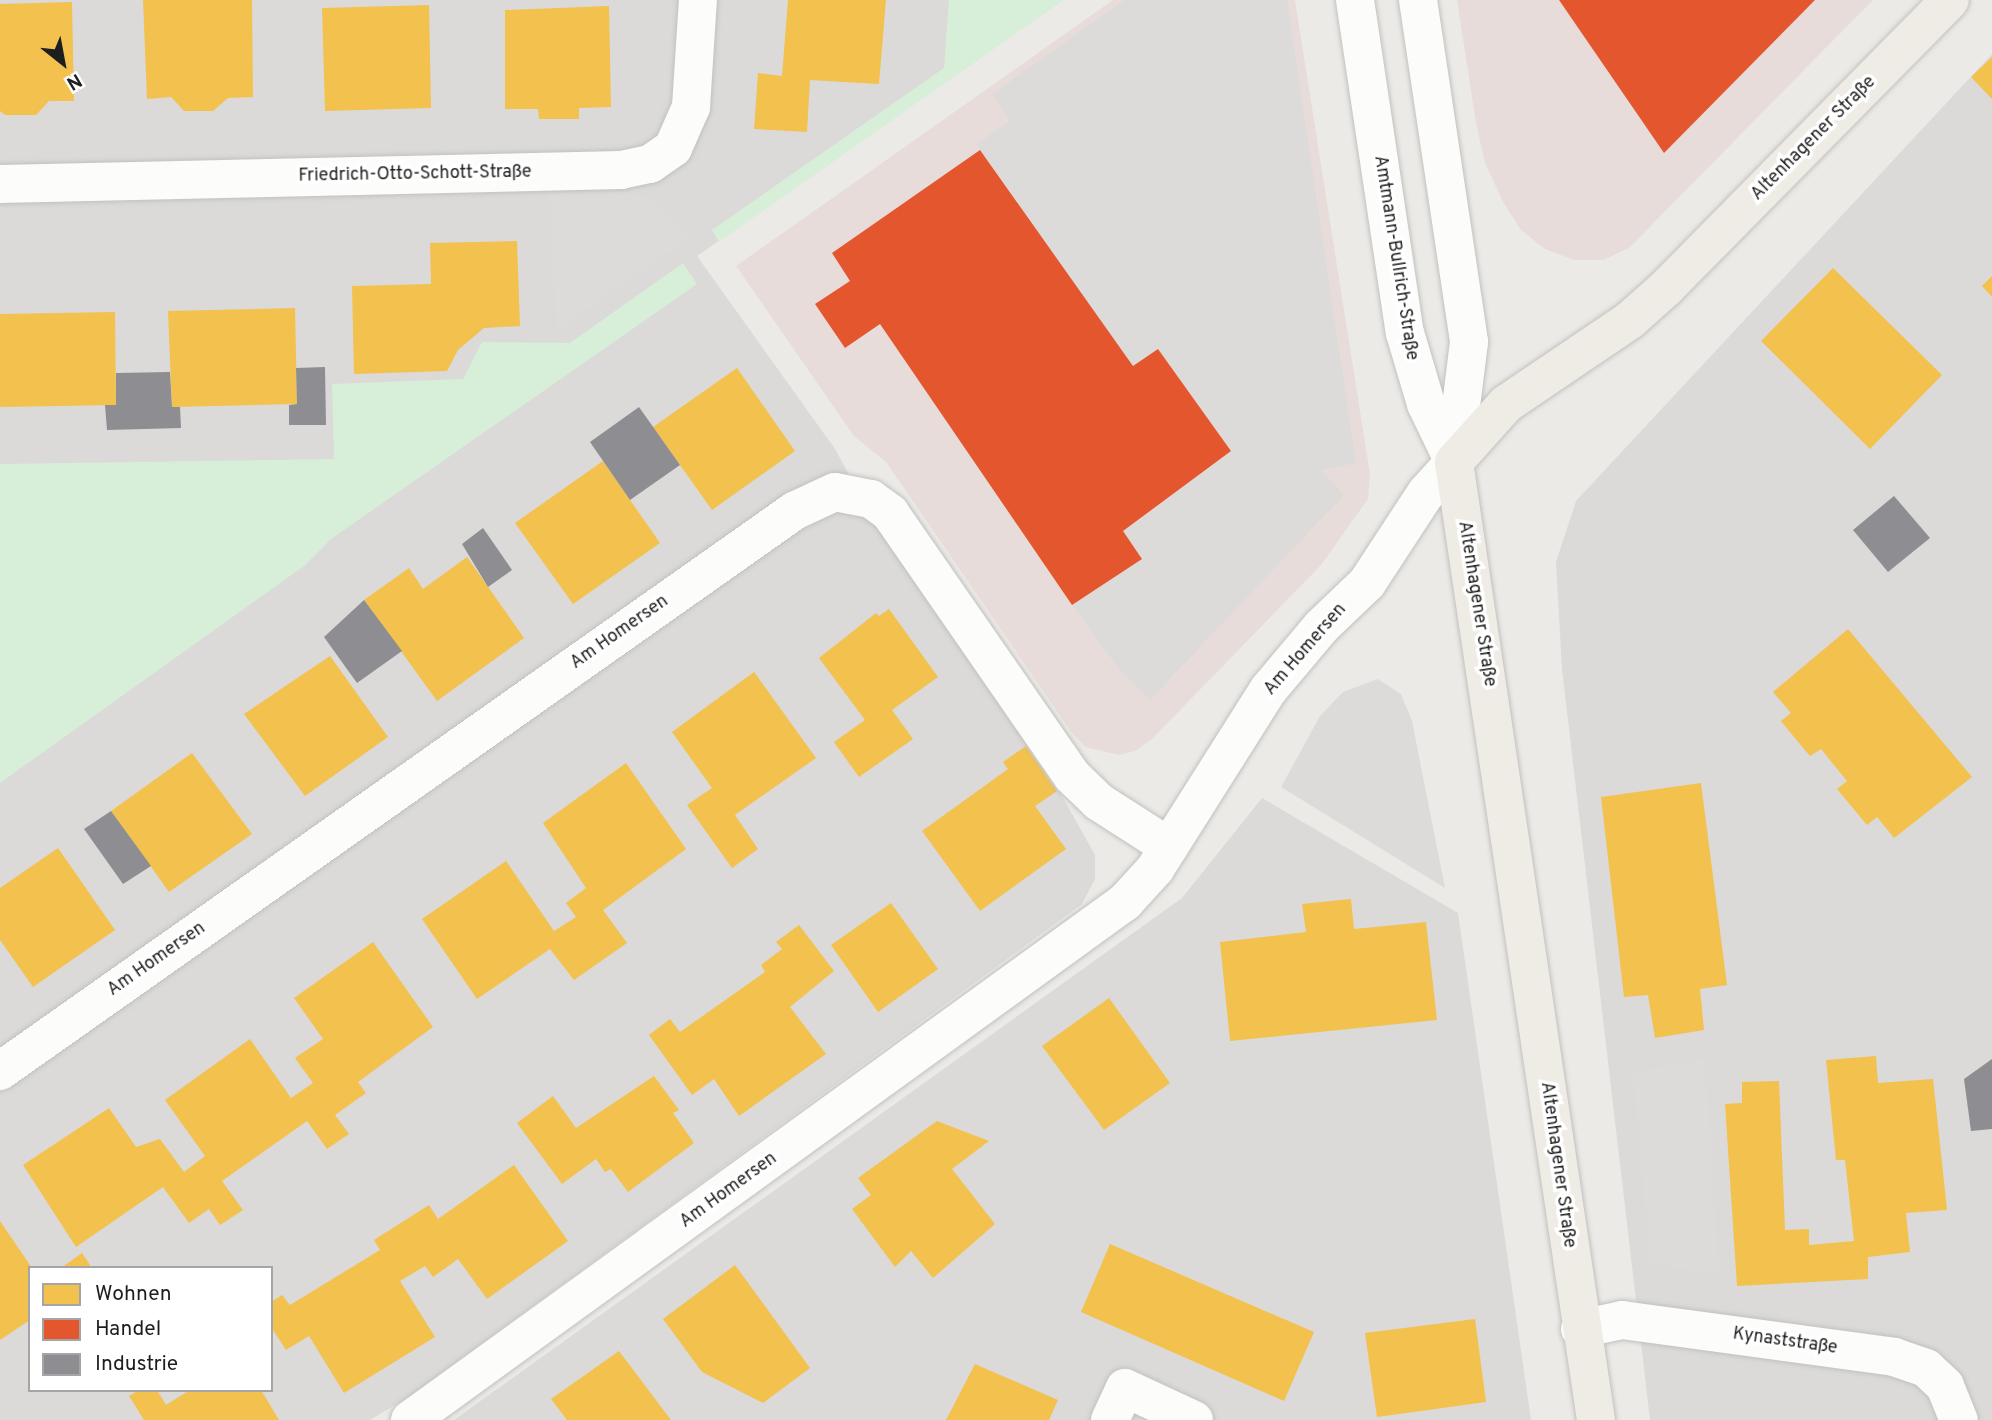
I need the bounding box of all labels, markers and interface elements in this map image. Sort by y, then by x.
north arrow [28,28,98,98]
text: N [62,67,86,95]
street label: Altenhagener Straße [1747,72,1881,206]
street label: Amtmann-Bullrich-Straße [1368,154,1422,362]
street label: Friedrich-Otto-Schott-Straße [298,162,532,188]
street label: Altenhagener Straße [1452,520,1500,688]
street label: Am Homersen [567,591,673,675]
street label: Am Homersen [1260,600,1352,700]
street label: Am Homersen [104,918,210,1002]
street label: Altenhagener Straße [1535,1081,1579,1249]
street label: Am Homersen [676,1149,782,1233]
legend [28,1266,273,1392]
text: Wohnen [95,1281,172,1308]
text: Handel [95,1316,161,1343]
street label: Kynaststraße [1731,1324,1839,1360]
text: Industrie [95,1351,178,1378]

